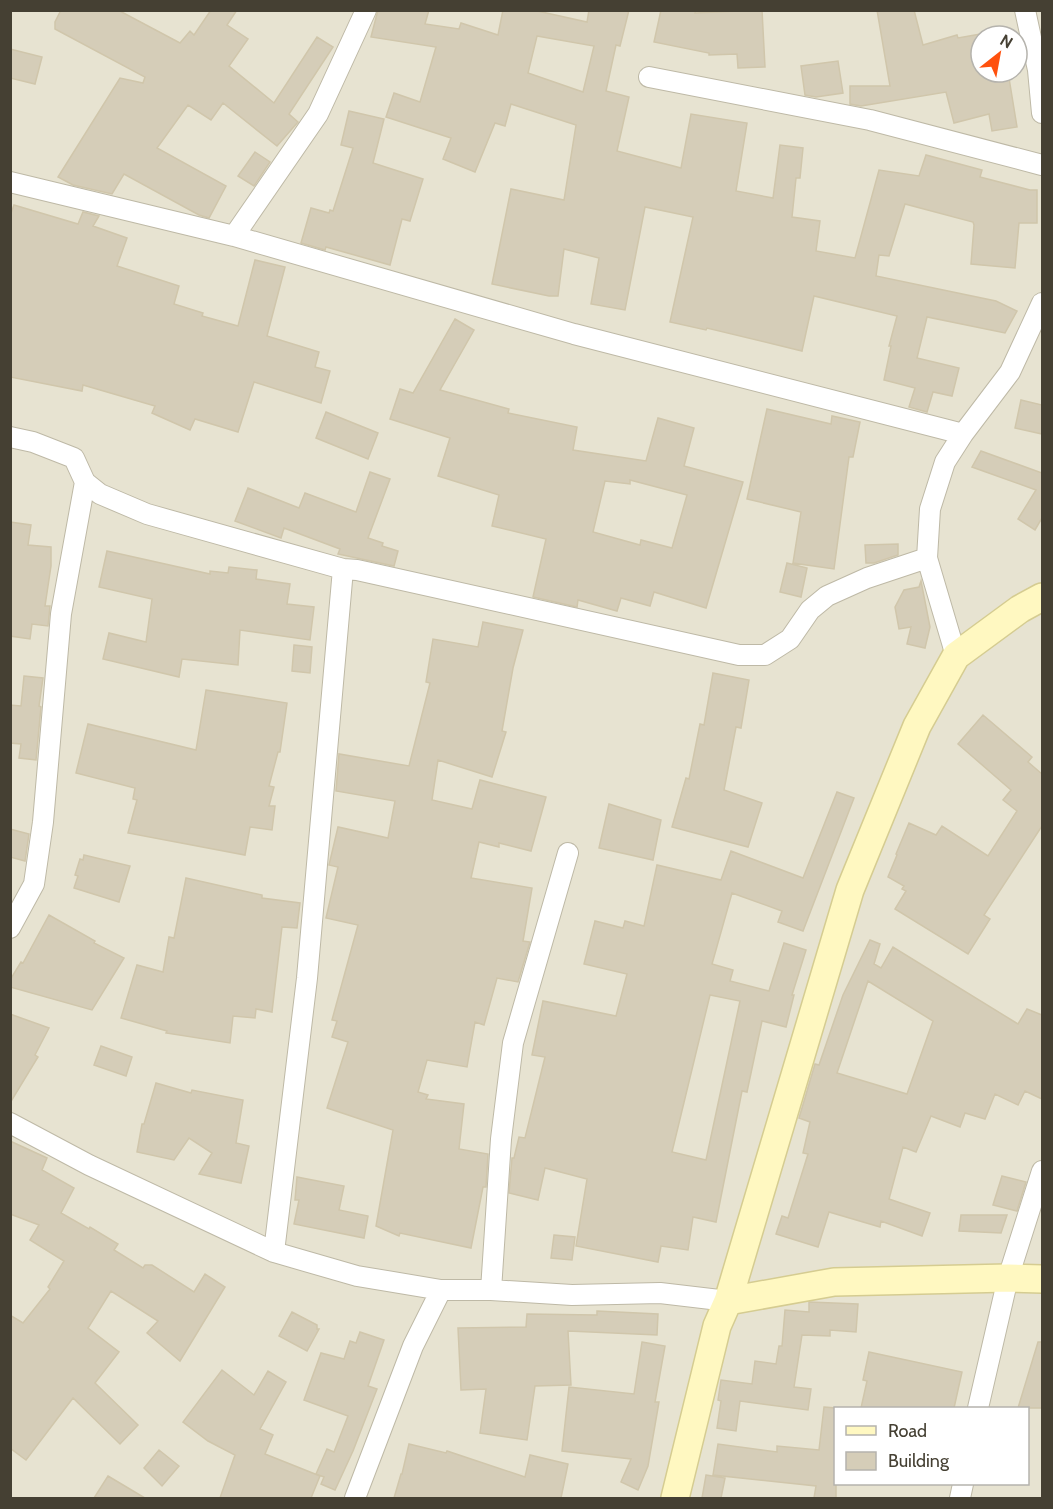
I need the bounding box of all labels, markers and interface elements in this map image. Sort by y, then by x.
north arrow [969,24,1029,84]
text: N [997,31,1016,53]
legend [834,1407,1029,1485]
text: Road [888,1420,927,1442]
text: Building [888,1450,950,1472]

